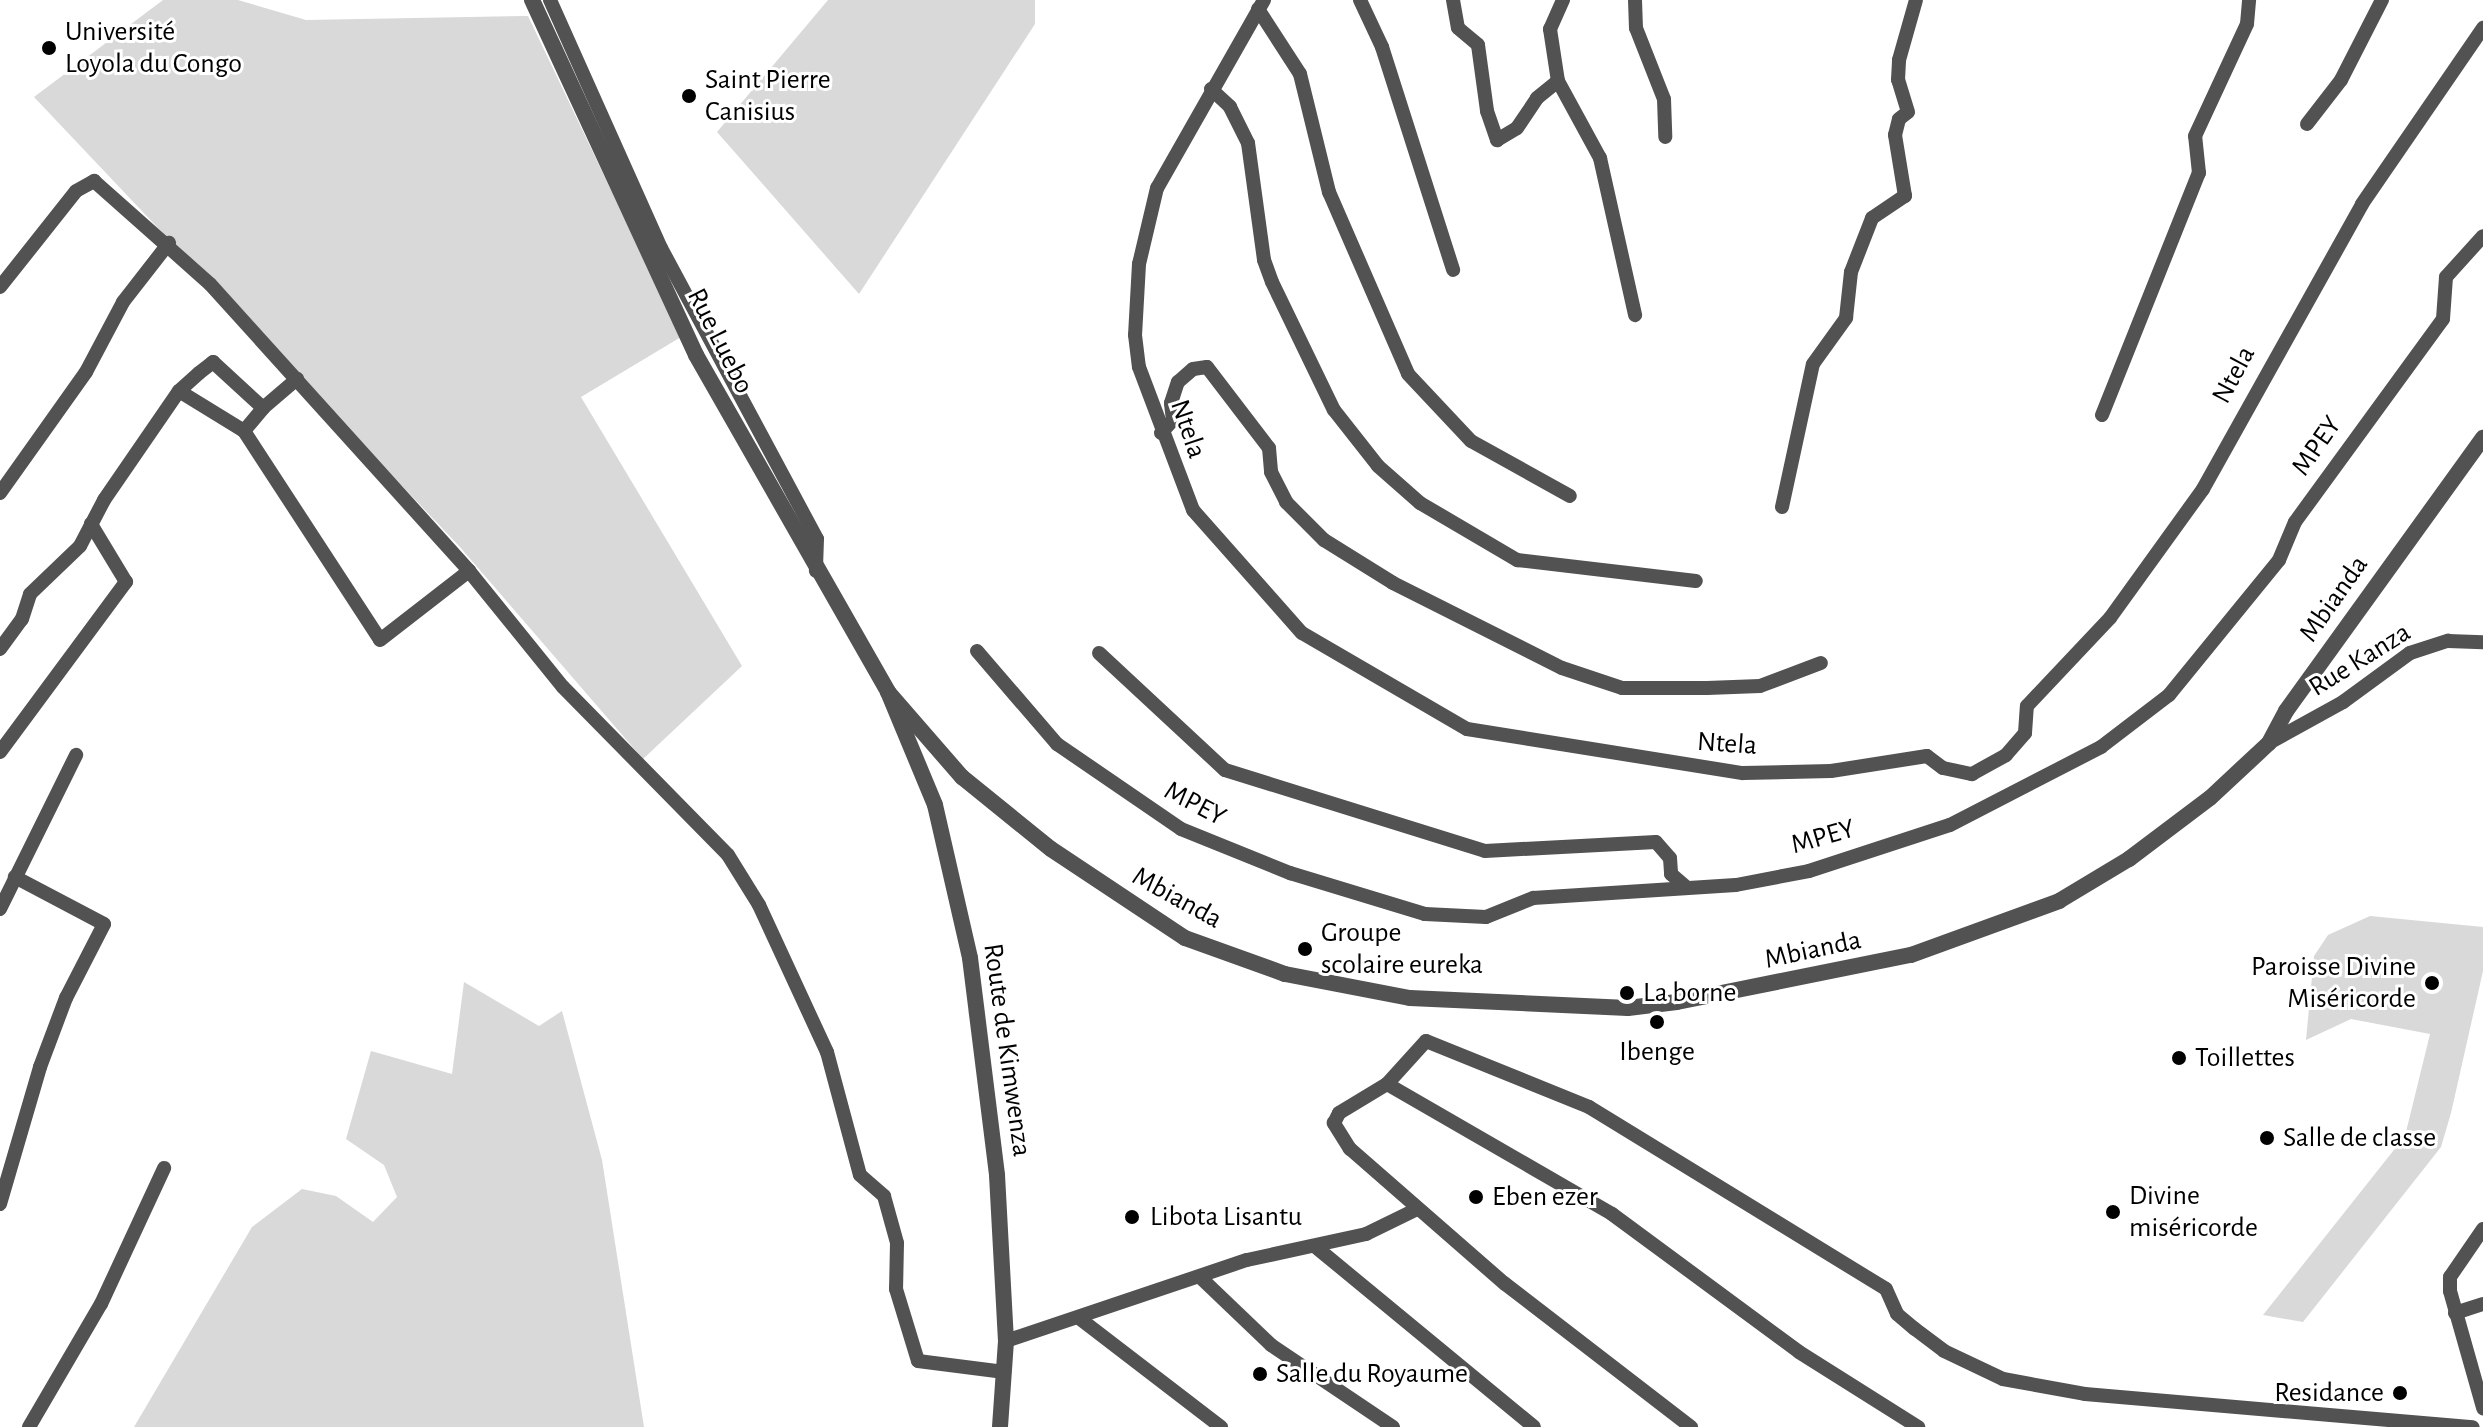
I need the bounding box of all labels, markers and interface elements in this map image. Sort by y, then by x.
place label: Université Loyola du Congo [65,15,242,81]
marker: Université Loyola du Congo [40,39,58,57]
place label: Saint Pierre Canisius [705,63,831,129]
marker: Saint Pierre Canisius [680,87,698,105]
street label: Rue Luebo [679,283,761,399]
street label: Ntela [2205,341,2263,409]
street label: Ntela [1162,395,1214,463]
street label: MPEY [2285,410,2349,482]
street label: Mbianda [2292,549,2376,649]
street label: Rue Kanza [2303,616,2417,704]
street label: Ntela [1696,725,1758,763]
street label: MPEY [1158,774,1232,834]
street label: MPEY [1787,812,1859,862]
street label: Mbianda [1126,860,1228,936]
place label: Groupe scolaire eureka [1321,916,1483,982]
street label: Mbianda [1762,923,1864,977]
marker: Groupe scolaire eureka [1296,940,1314,958]
street label: Route de Kimwenza [975,941,1039,1159]
place label: Paroisse Divine Miséricorde [2251,950,2416,1016]
marker: Paroisse Divine Miséricorde [2423,974,2441,992]
place label: La borne [1643,976,1736,1010]
marker: La borne [1618,984,1636,1002]
marker: Ibenge [1648,1013,1666,1031]
place label: Ibenge [1619,1035,1695,1069]
place label: Toillettes [2195,1041,2295,1075]
marker: Toillettes [2170,1049,2188,1067]
place label: Salle de classe [2283,1121,2436,1155]
marker: Salle de classe [2258,1129,2276,1147]
place label: Divine miséricorde [2129,1179,2258,1245]
place label: Eben ezer [1492,1180,1598,1214]
marker: Eben ezer [1467,1188,1485,1206]
place label: Libota Lisantu [1150,1200,1302,1234]
marker: Divine miséricorde [2104,1203,2122,1221]
marker: Libota Lisantu [1121,1206,1143,1228]
place label: Salle du Royaume [1276,1357,1468,1391]
marker: Salle du Royaume [1251,1365,1269,1383]
place label: Residance [2274,1376,2384,1410]
marker: Residance [2391,1384,2409,1402]

